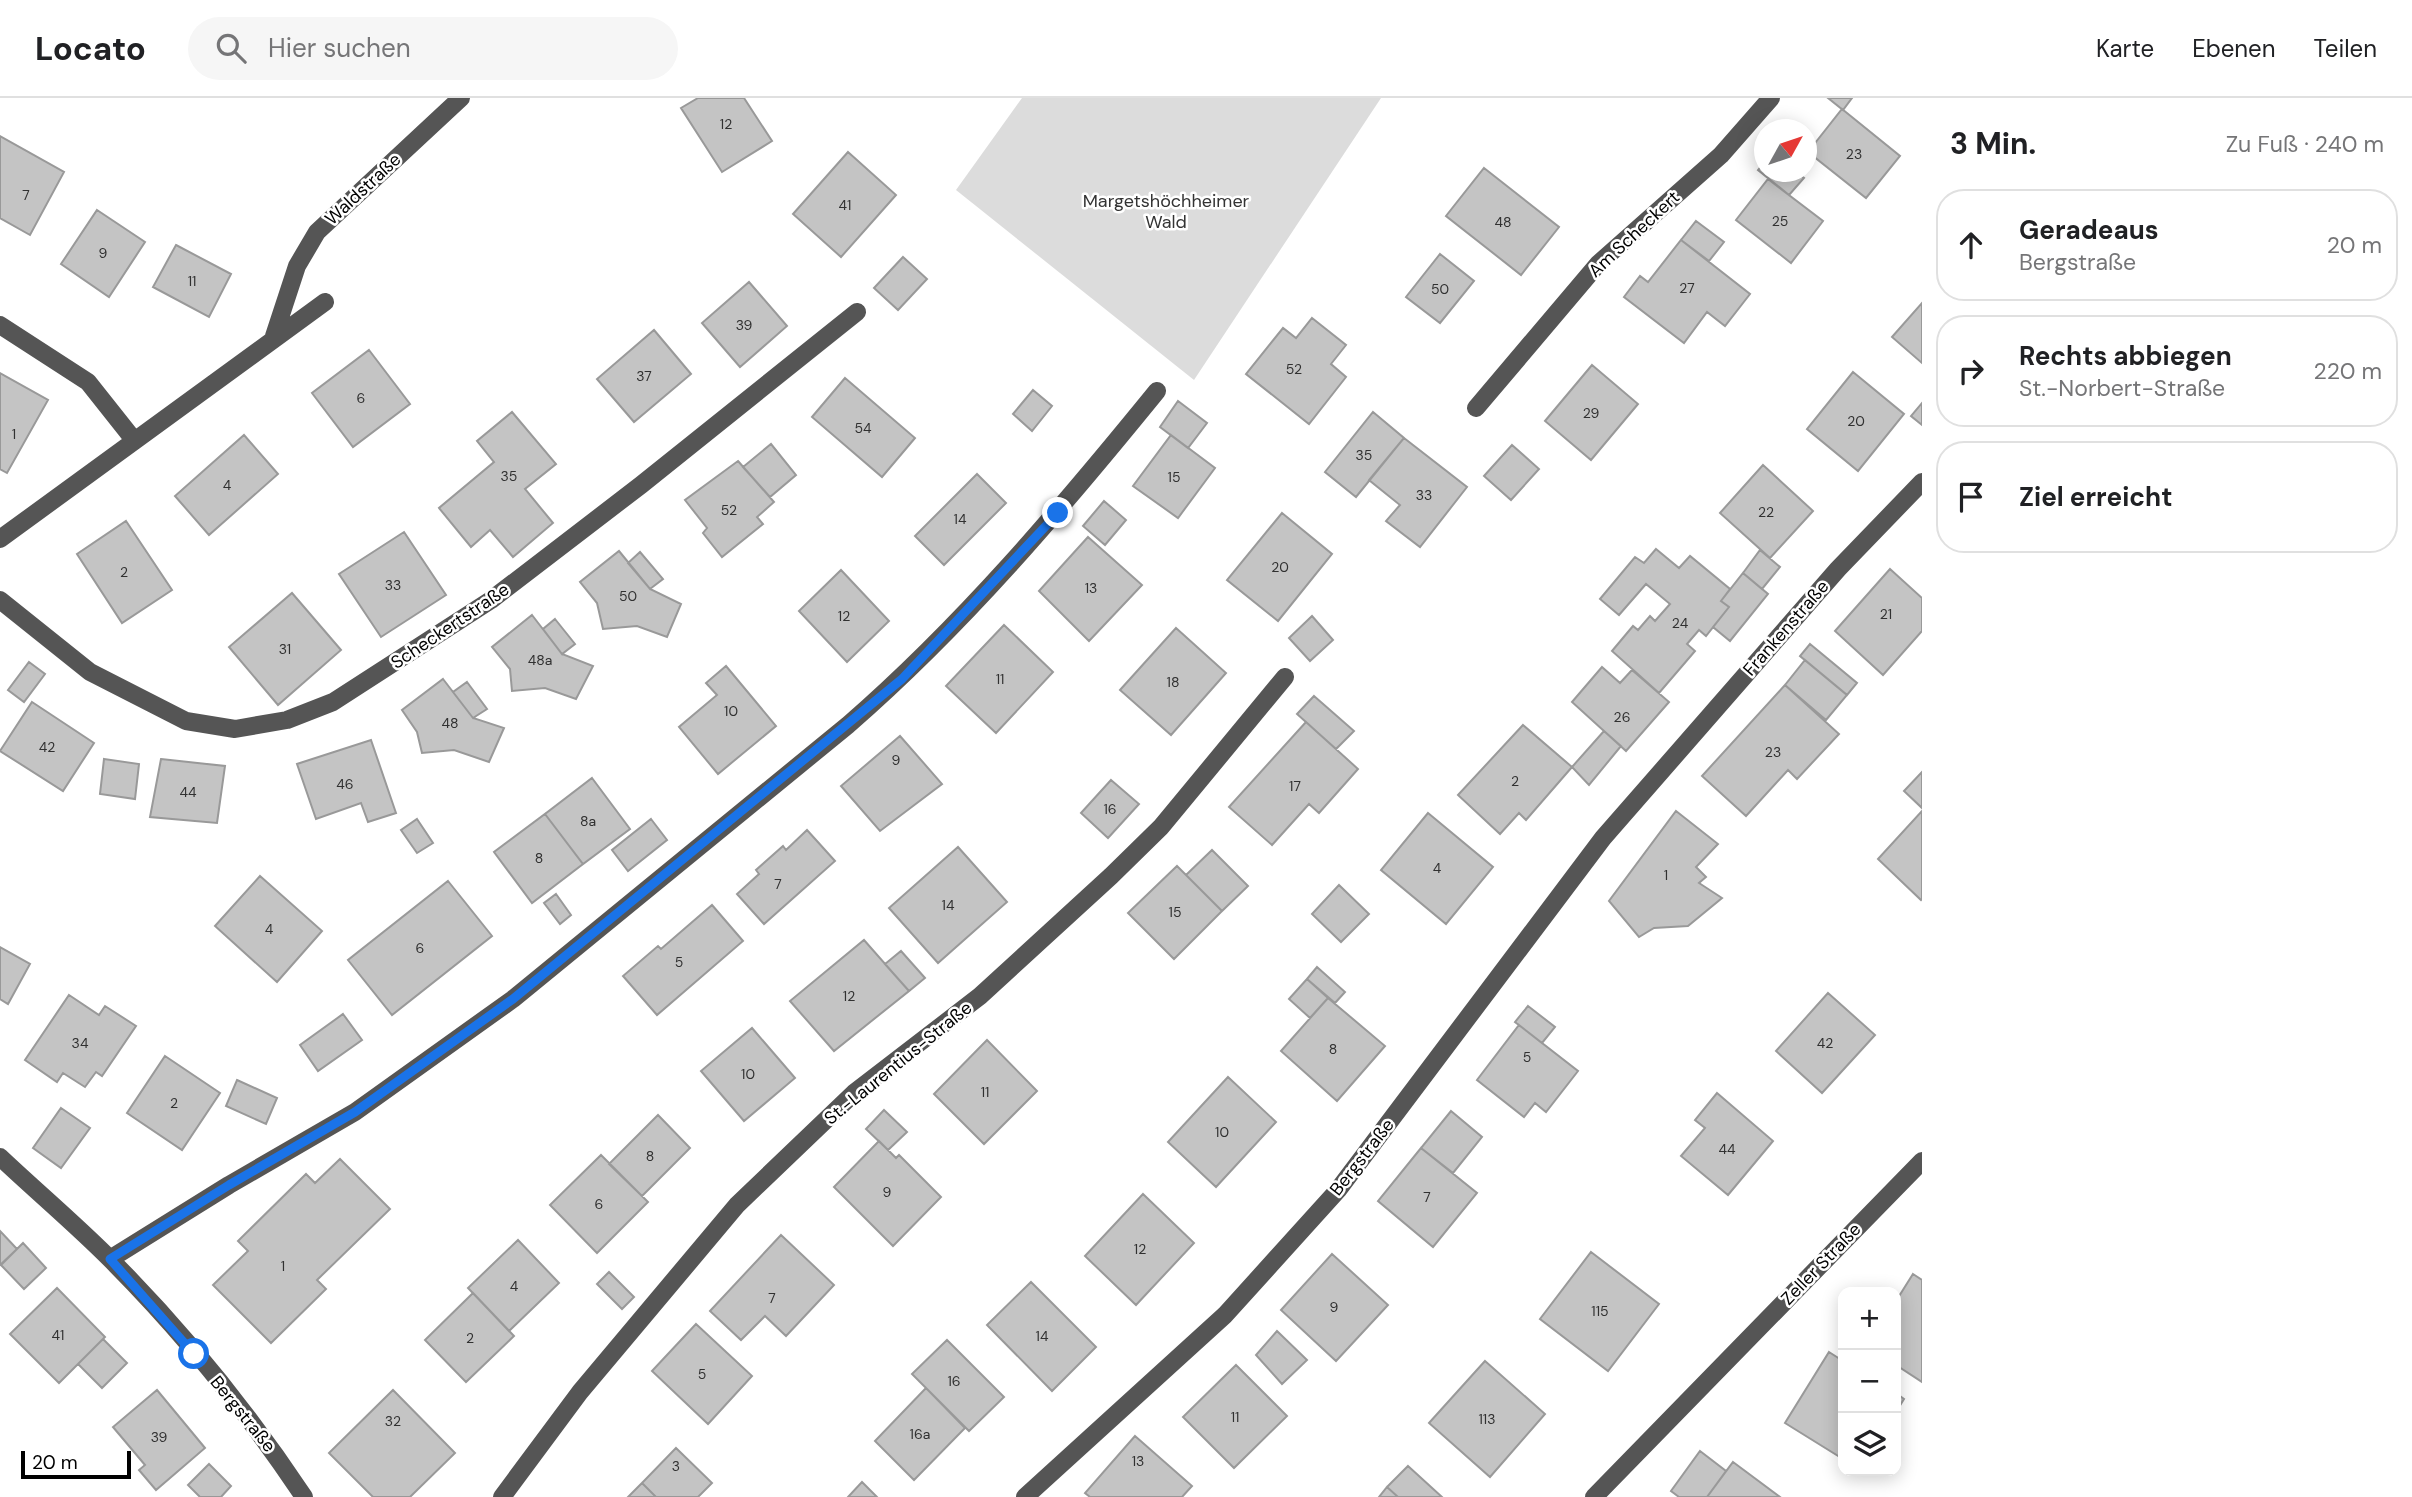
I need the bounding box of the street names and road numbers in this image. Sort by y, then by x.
street label: Waldstraße [320,148,406,230]
street label: Am Scheckert [1583,185,1685,283]
street label: Frankenstraße [1738,575,1834,681]
street label: Scheckertstraße [386,577,514,675]
street label: St.-Laurentius-Straße [819,996,977,1130]
street label: Bergstraße [1324,1114,1400,1200]
street label: Zeller Straße [1776,1218,1866,1310]
street label: Bergstraße [205,1371,281,1457]

